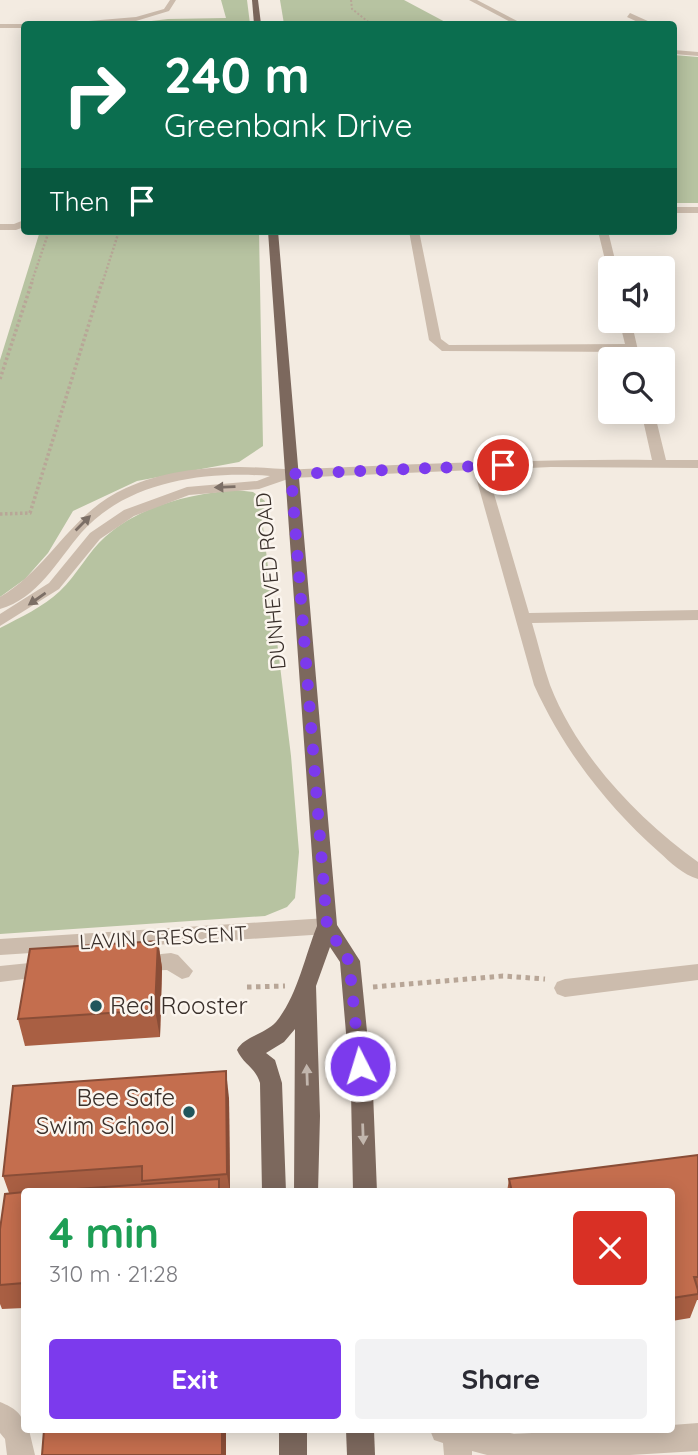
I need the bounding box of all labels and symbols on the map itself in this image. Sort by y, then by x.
pin [473,435,533,495]
one-way arrow [213,481,235,492]
street label: DUNHEVED ROAD [249,491,291,671]
one-way arrow [75,515,92,532]
one-way arrow [28,592,46,606]
street label: LAVIN CRESCENT [78,920,248,954]
place label: Red Rooster [110,990,248,1020]
marker: Red Rooster [88,998,104,1014]
position arrow [323,1029,397,1103]
one-way arrow [302,1063,313,1085]
place label: Bee Safe Swim School [36,1082,175,1140]
marker: Bee Safe Swim School [181,1104,197,1120]
one-way arrow [357,1123,369,1145]

